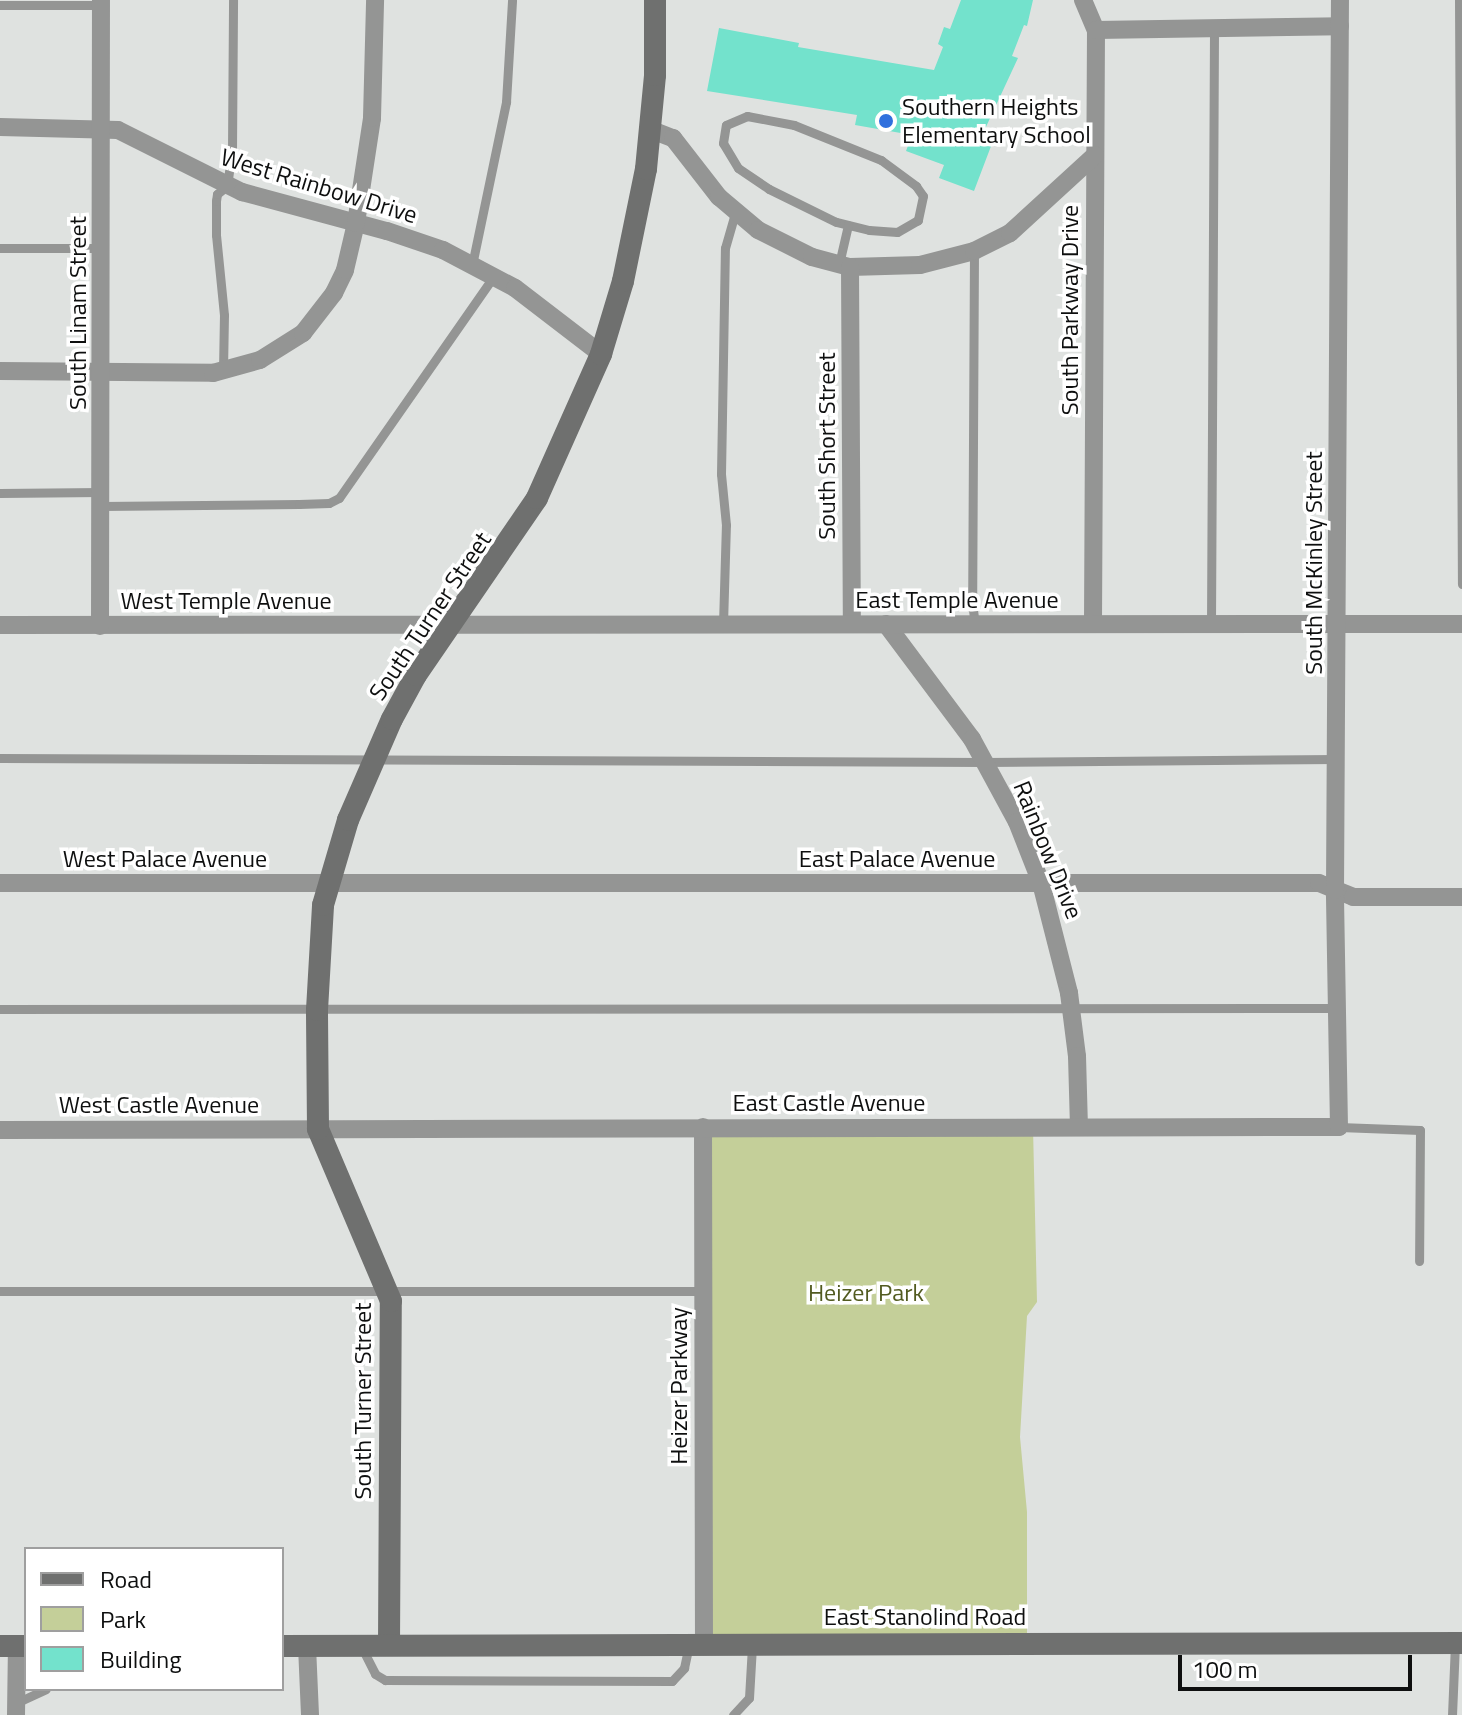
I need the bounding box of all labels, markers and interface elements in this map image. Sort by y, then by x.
place label: Southern Heights Elementary School [902,93,1091,149]
marker: Southern Heights Elementary School [877,112,895,130]
street label: West Rainbow Drive [217,142,421,230]
street label: South Parkway Drive [1056,205,1084,415]
street label: South Linam Street [64,216,92,410]
street label: South Short Street [813,352,841,540]
street label: South McKinley Street [1300,451,1328,675]
street label: South Turner Street [363,526,497,706]
street label: East Temple Avenue [855,586,1059,614]
street label: West Temple Avenue [120,587,332,615]
street label: Rainbow Drive [1007,777,1089,923]
street label: West Palace Avenue [63,845,267,873]
street label: East Palace Avenue [799,845,995,873]
street label: East Castle Avenue [733,1089,925,1117]
street label: West Castle Avenue [59,1091,259,1119]
park label: Heizer Park [808,1279,924,1307]
street label: South Turner Street [349,1302,377,1500]
street label: Heizer Parkway [665,1307,693,1465]
legend [24,1547,284,1691]
text: Road [100,1561,152,1597]
text: Park [100,1601,146,1637]
street label: East Stanolind Road [824,1603,1026,1631]
scale bar [1182,1639,1416,1689]
text: Building [100,1641,182,1677]
text: 100 m [1192,1651,1258,1687]

